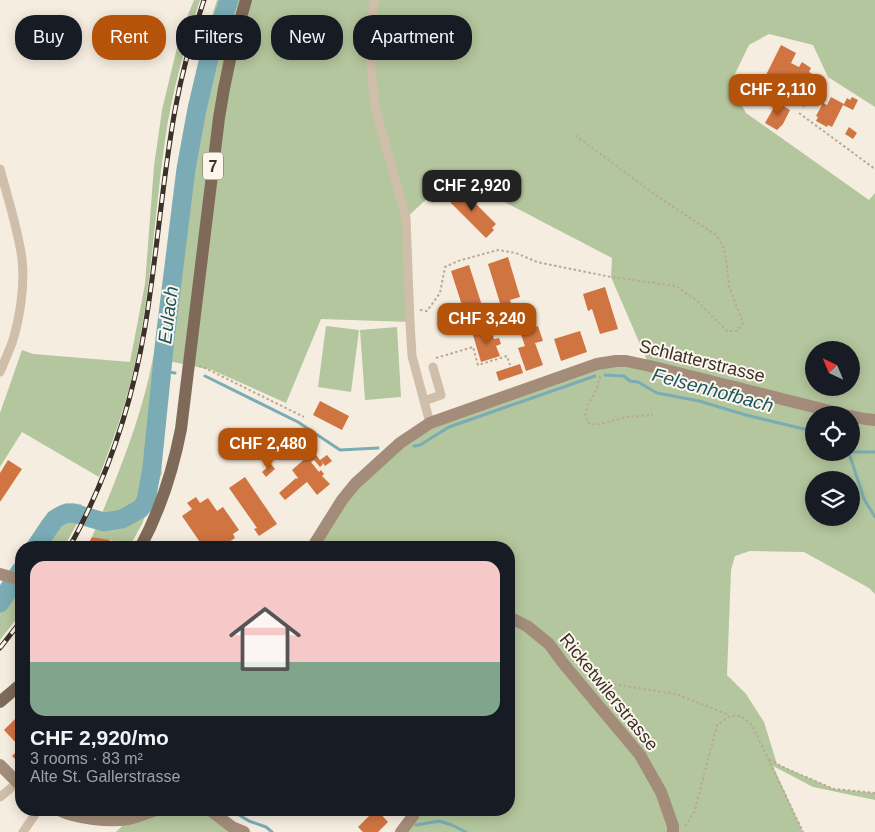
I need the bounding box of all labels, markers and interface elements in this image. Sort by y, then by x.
chip: Buy [15,15,82,60]
chip: Rent [92,15,166,60]
chip: Filters [176,15,261,60]
chip: New [271,15,343,60]
chip: Apartment [353,15,472,60]
pin: CHF 2,110 [721,74,835,116]
text: CHF 2,110 [740,81,816,98]
road number: 7 [203,153,223,180]
pin: CHF 2,920 [415,170,529,212]
text: CHF 2,920 [433,177,511,194]
water label: Eulach [154,285,182,345]
pin: CHF 3,240 [430,302,544,345]
text: CHF 3,240 [448,310,526,327]
street label: Schlatterstrasse [637,336,767,386]
north arrow [805,341,860,396]
map controls [805,341,860,526]
water label: Felsenhofbach [650,364,776,416]
button: locate [805,406,860,461]
pin: CHF 2,480 [211,428,325,470]
text: CHF 2,480 [229,435,307,452]
button: layers [805,471,860,526]
icon: home [220,594,310,684]
street label: Ricketwilerstrasse [556,629,662,755]
text: CHF 2,920/mo [30,726,169,749]
text: 3 rooms · 83 m² [30,750,143,767]
text: Alte St. Gallerstrasse [30,768,180,785]

